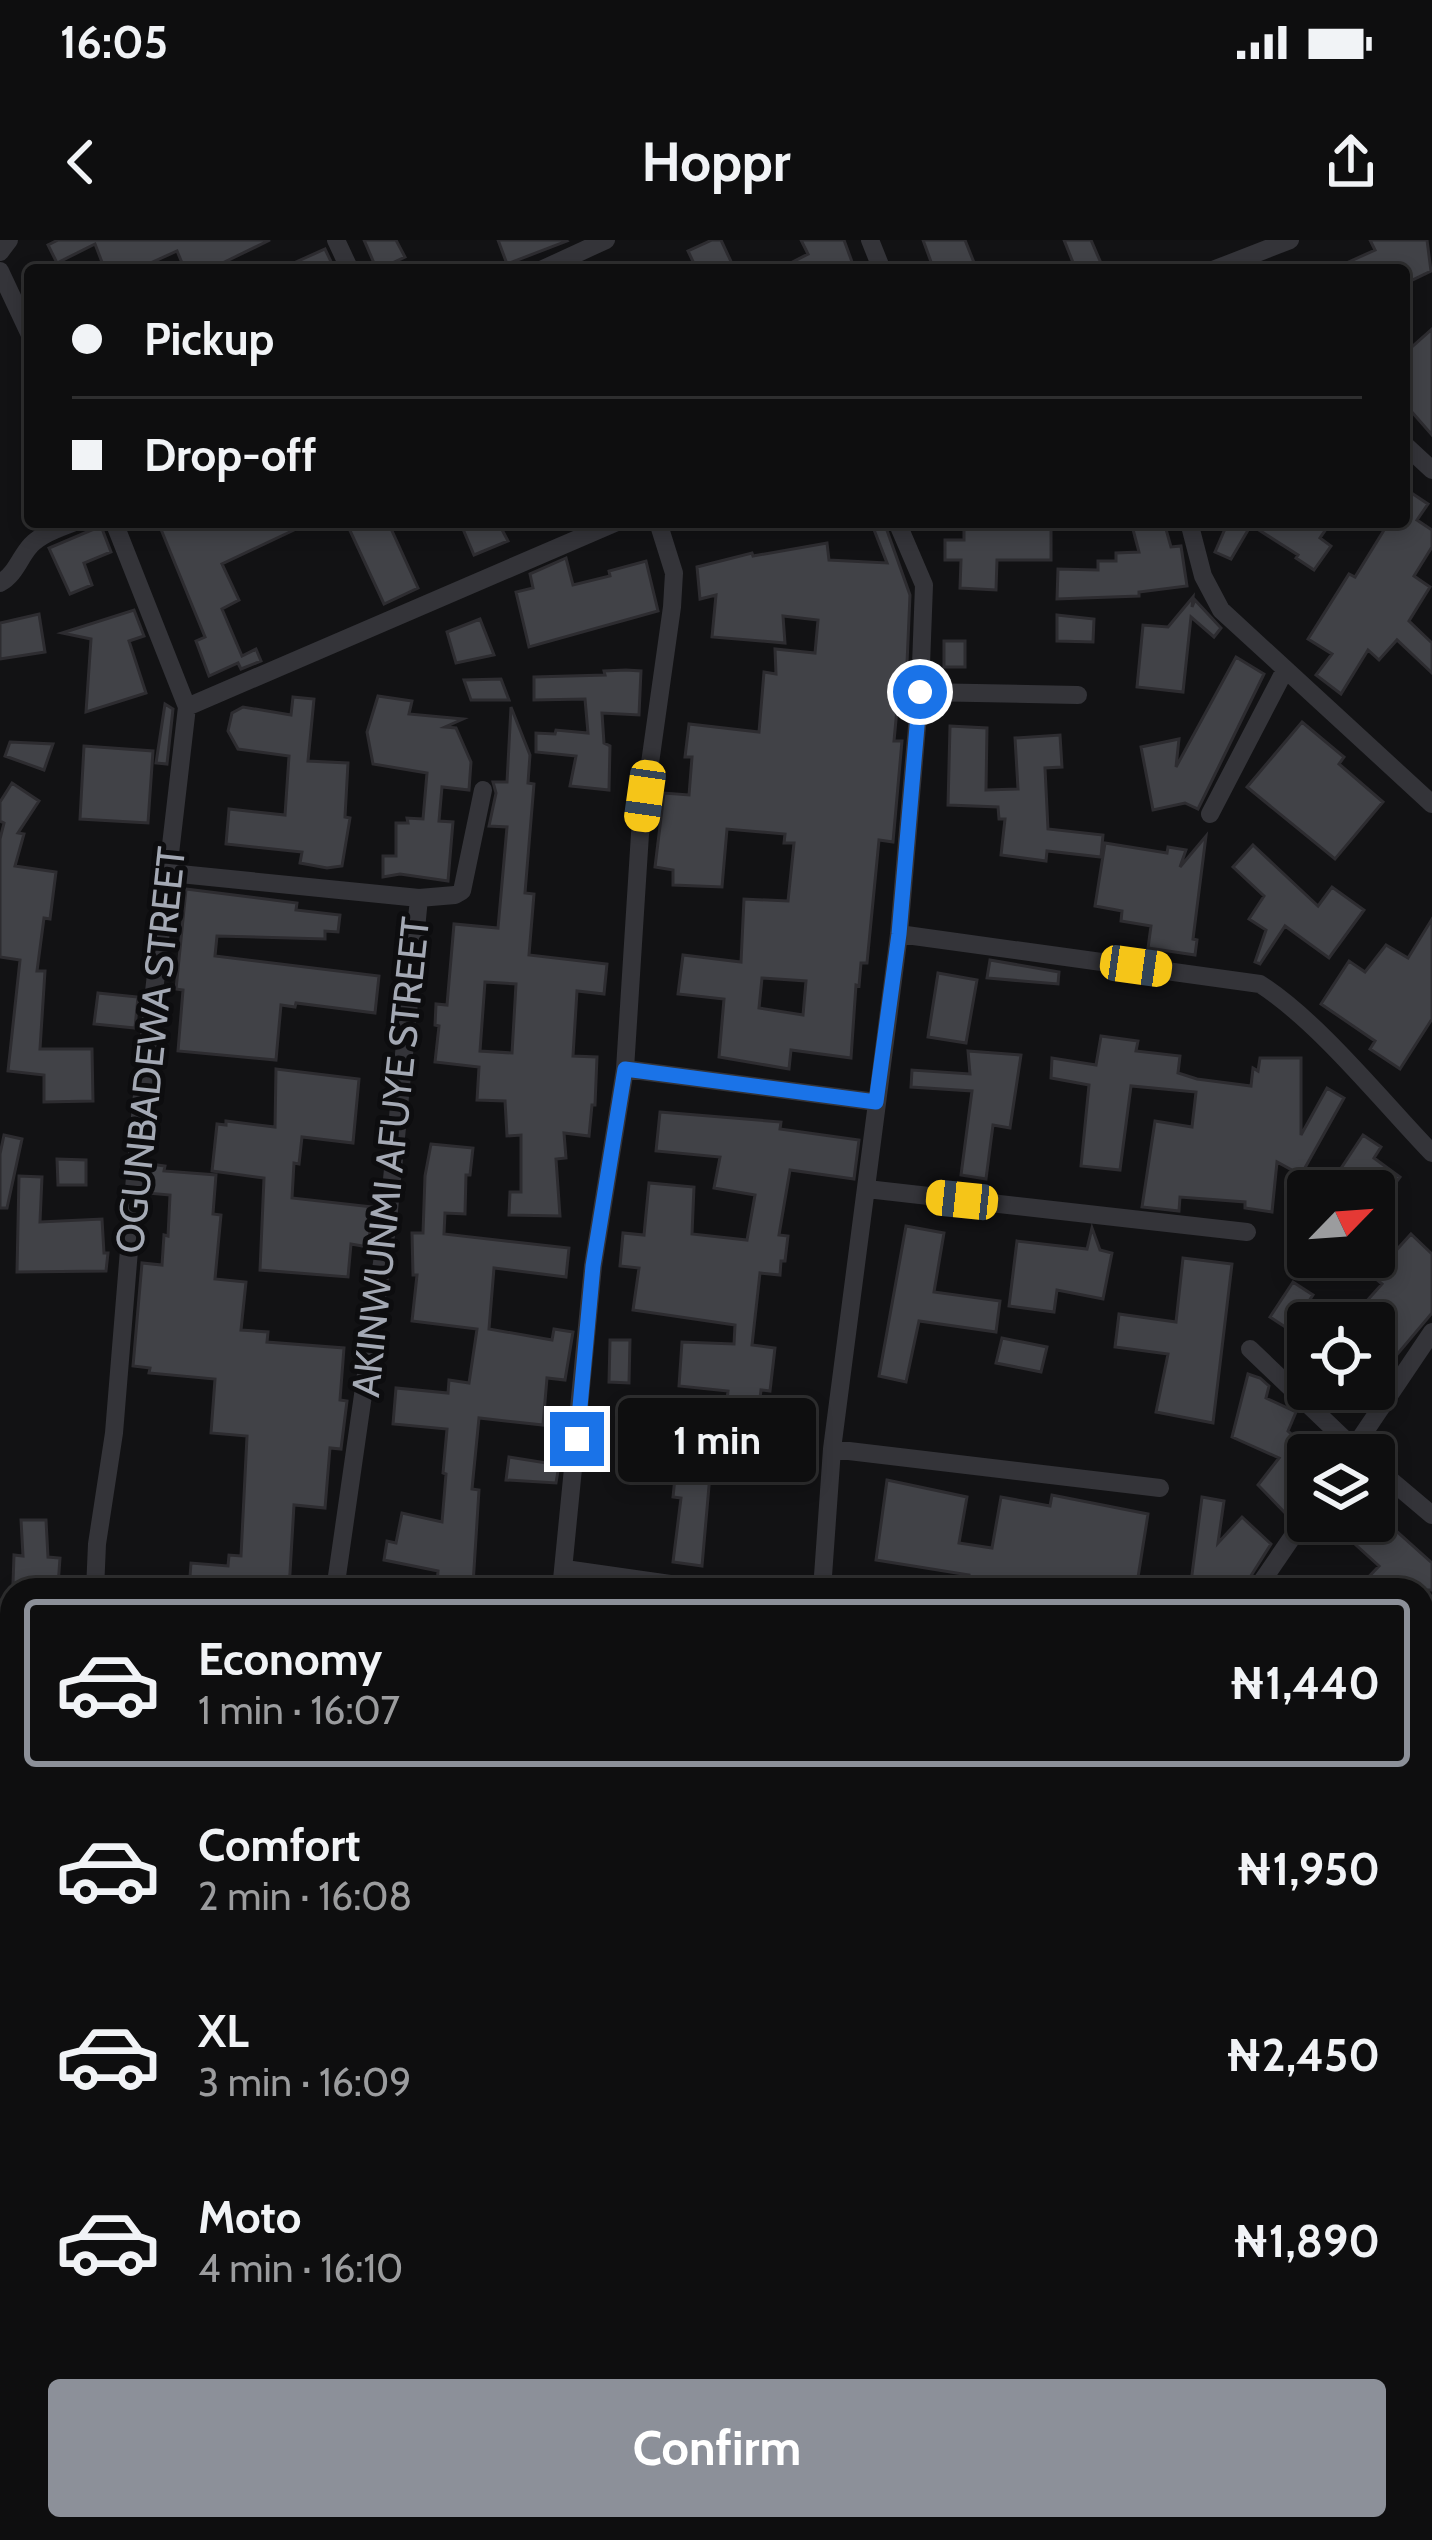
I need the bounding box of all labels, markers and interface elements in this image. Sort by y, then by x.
text: 16:05 [60,15,168,69]
icon: back [48,129,114,195]
text: Hoppr [641,129,791,195]
icon: share [1318,129,1384,195]
text: Pickup [144,312,274,366]
text: Drop-off [144,428,317,482]
route start [893,665,947,719]
car [622,758,668,834]
street label: OGUNBADEWA STREET [105,844,195,1256]
street label: AKINWUNMI AFUYE STREET [341,914,439,1399]
car [1098,943,1174,989]
north arrow [1287,1170,1395,1278]
map controls [1287,1170,1395,1542]
car [924,1178,1000,1222]
button: locate [1287,1302,1395,1410]
callout: 1 min [619,1397,817,1481]
route end [550,1412,604,1466]
text: 1 min [673,1416,761,1464]
button: layers [1287,1434,1395,1542]
icon: car [54,1629,162,1737]
text: Economy [198,1632,382,1686]
text: ₦1,440 [1229,1656,1380,1710]
text: 1 min · 16:07 [198,1686,400,1734]
icon: car [54,1815,162,1923]
text: Comfort [198,1818,361,1872]
text: ₦1,950 [1236,1842,1380,1896]
text: 2 min · 16:08 [198,1872,412,1920]
icon: car [54,2001,162,2109]
text: XL [198,2004,249,2058]
text: ₦2,450 [1226,2028,1380,2082]
text: 3 min · 16:09 [198,2058,411,2106]
icon: car [54,2187,162,2295]
text: Moto [198,2190,301,2244]
text: ₦1,890 [1232,2214,1380,2268]
text: 4 min · 16:10 [198,2244,403,2292]
button: Confirm [48,2379,1386,2517]

